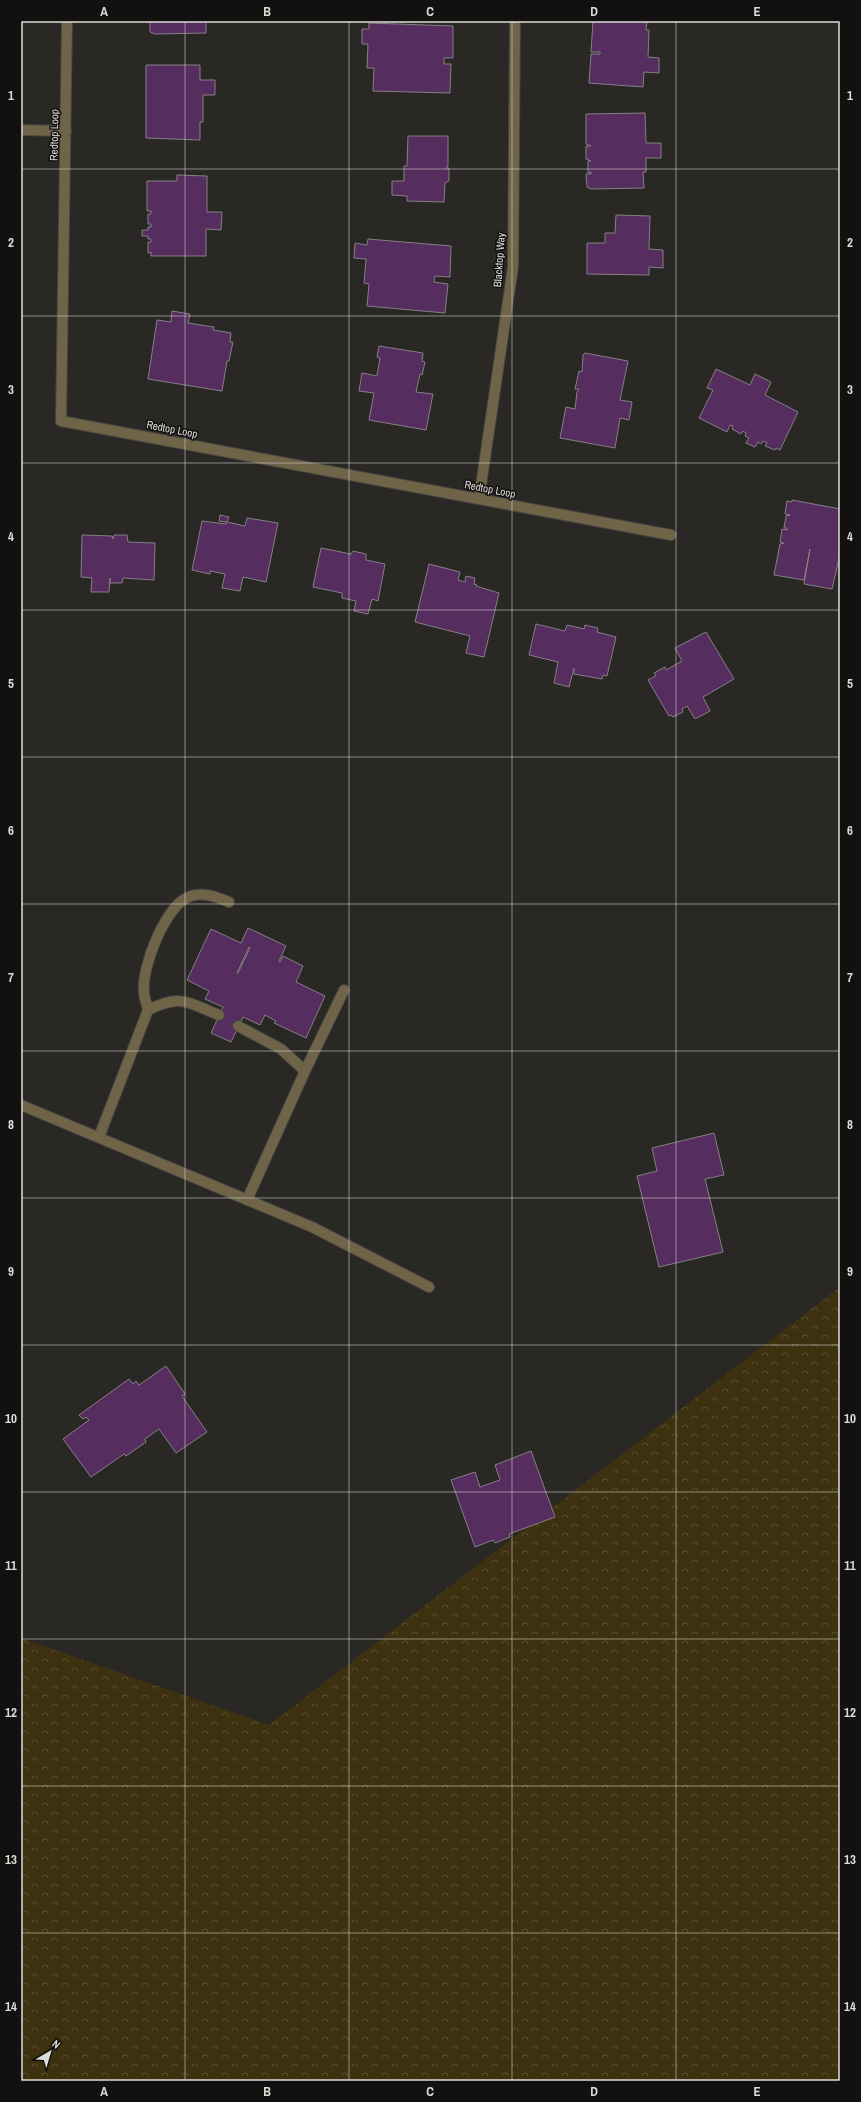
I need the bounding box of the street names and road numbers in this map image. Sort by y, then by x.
street label: Redtop Loop [47,109,61,161]
street label: Blacktop Way [490,232,508,288]
street label: Redtop Loop [145,417,199,441]
street label: Redtop Loop [463,477,517,501]

